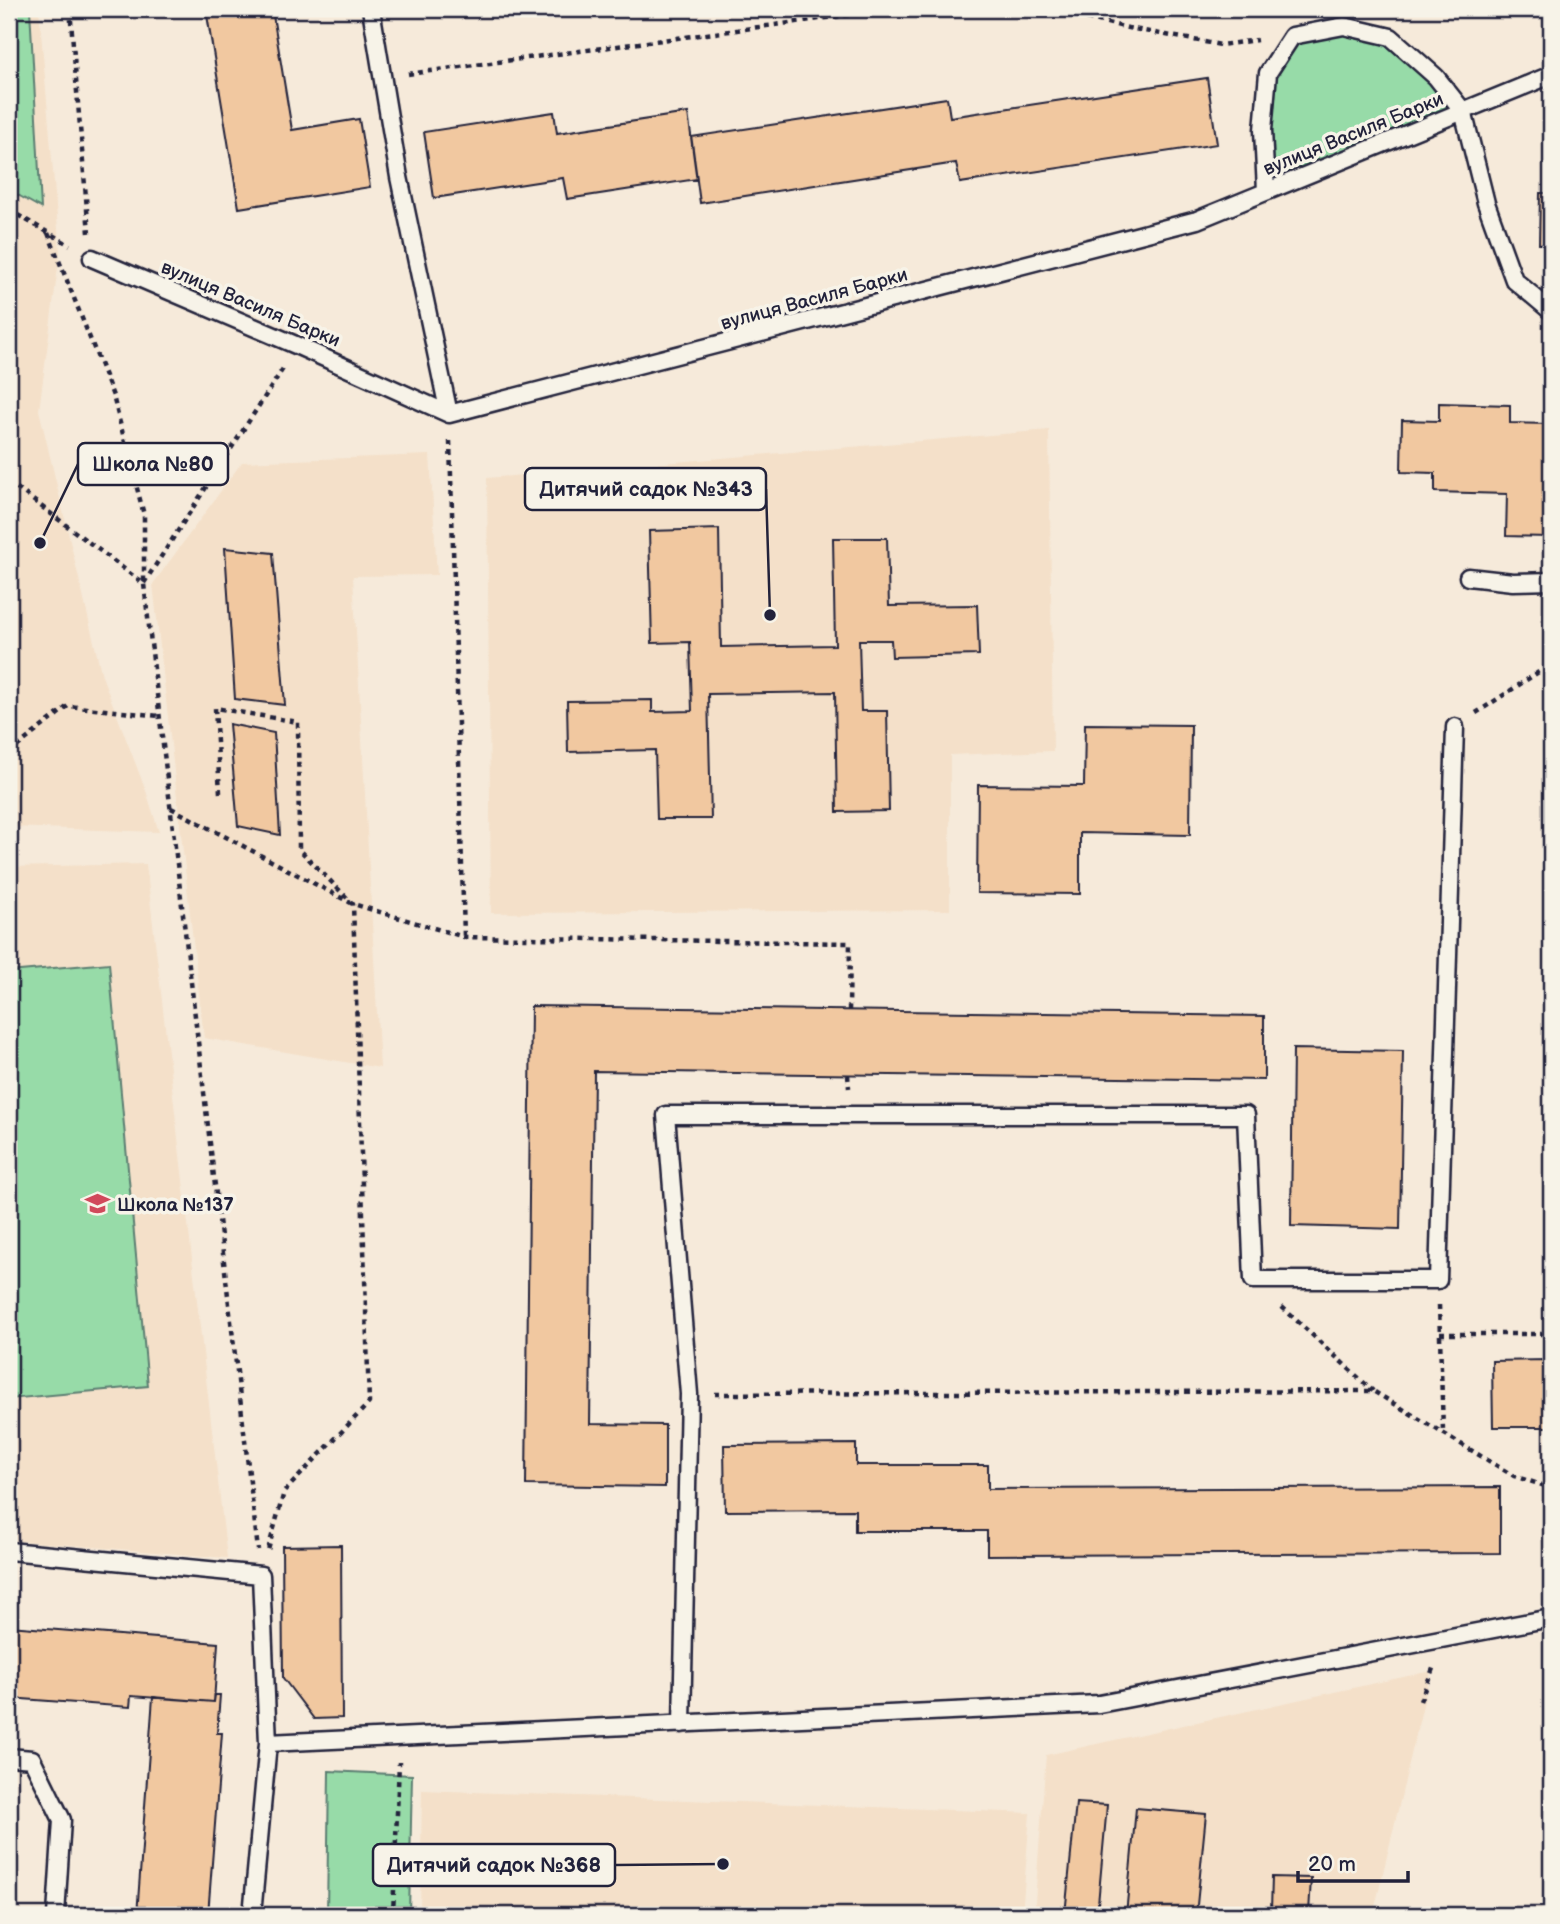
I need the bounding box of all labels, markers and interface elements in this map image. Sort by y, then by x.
street label: вулиця Василя Барки [1260,88,1447,181]
street label: вулиця Василя Барки [157,256,343,353]
street label: вулиця Василя Барки [718,263,910,335]
callout: Школа №80 [78,443,228,485]
text: Школа №80 [92,452,214,477]
callout: Дитячий садок №343 [525,468,766,510]
text: Дитячий садок №343 [539,477,753,502]
school or university icon: Школа №137 [83,1190,111,1218]
place label: Школа №137 [117,1194,234,1217]
scale bar [1298,1840,1408,1884]
callout: Дитячий садок №368 [373,1844,615,1886]
text: 20 m [1308,1852,1356,1877]
text: Дитячий садок №368 [387,1853,601,1878]

